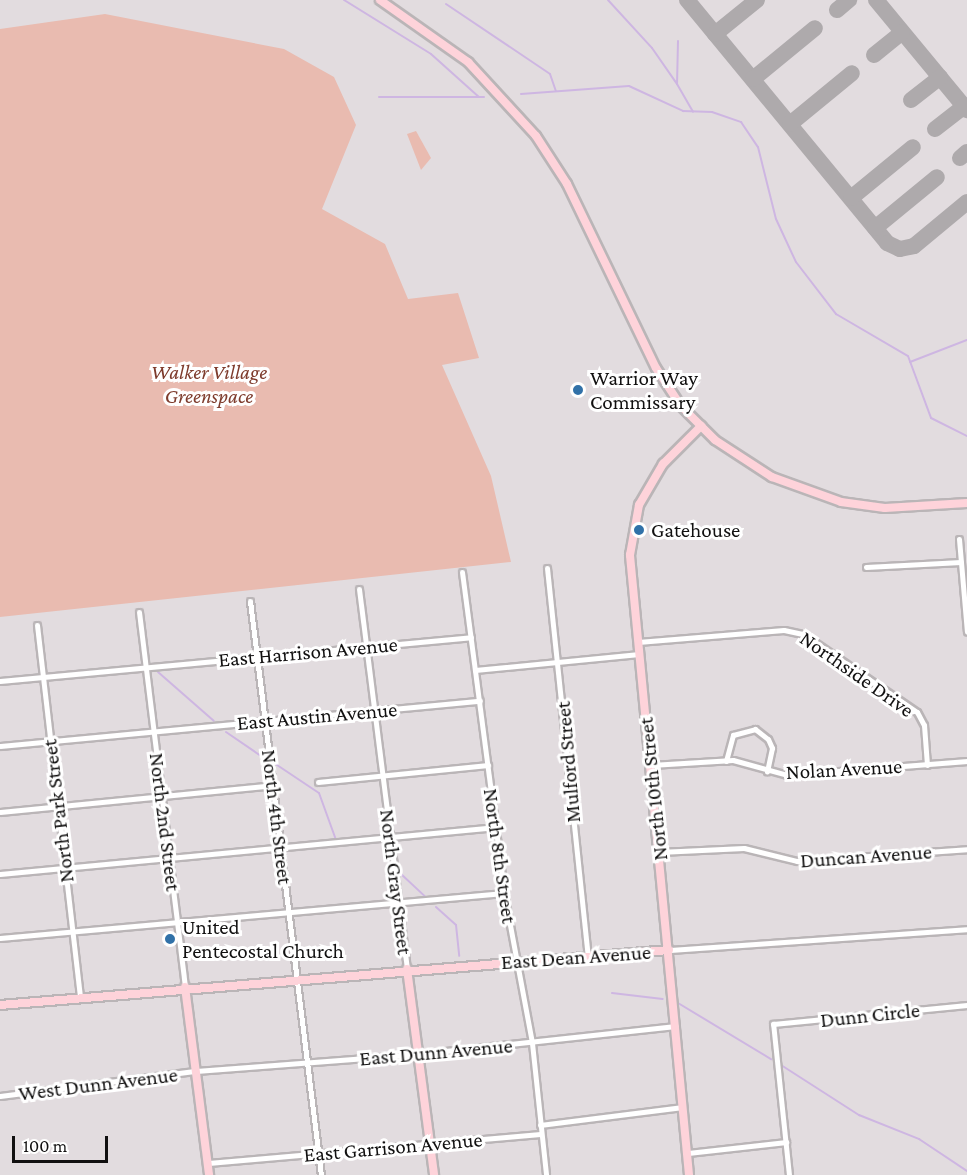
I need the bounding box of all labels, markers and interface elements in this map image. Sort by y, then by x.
park label: Walker Village Greenspace [151,359,267,409]
place label: Warrior Way Commissary [590,365,698,415]
marker: Warrior Way Commissary [571,383,585,397]
place label: Gatehouse [651,517,740,543]
marker: Gatehouse [632,523,646,537]
street label: Northside Drive [795,625,919,723]
street label: East Harrison Avenue [217,632,399,672]
street label: East Austin Avenue [236,696,398,736]
street label: Mulford Street [550,700,586,824]
street label: North 10th Street [633,716,673,862]
street label: North Park Street [37,738,79,884]
street label: North 4th Street [256,748,298,886]
street label: North 2nd Street [144,751,186,893]
street label: Nolan Avenue [785,753,903,785]
street label: North 8th Street [478,787,522,925]
street label: North Gray Street [375,808,417,956]
street label: Duncan Avenue [799,839,933,873]
place label: United Pentecostal Church [182,914,344,964]
marker: United Pentecostal Church [163,932,177,946]
street label: East Dean Avenue [500,939,652,975]
street label: Dunn Circle [819,997,921,1033]
street label: East Dunn Avenue [358,1033,514,1071]
street label: West Dunn Avenue [17,1062,179,1106]
scale bar [15,1124,111,1162]
street label: East Garrison Avenue [303,1127,483,1167]
text: 100 m [23,1136,67,1156]

